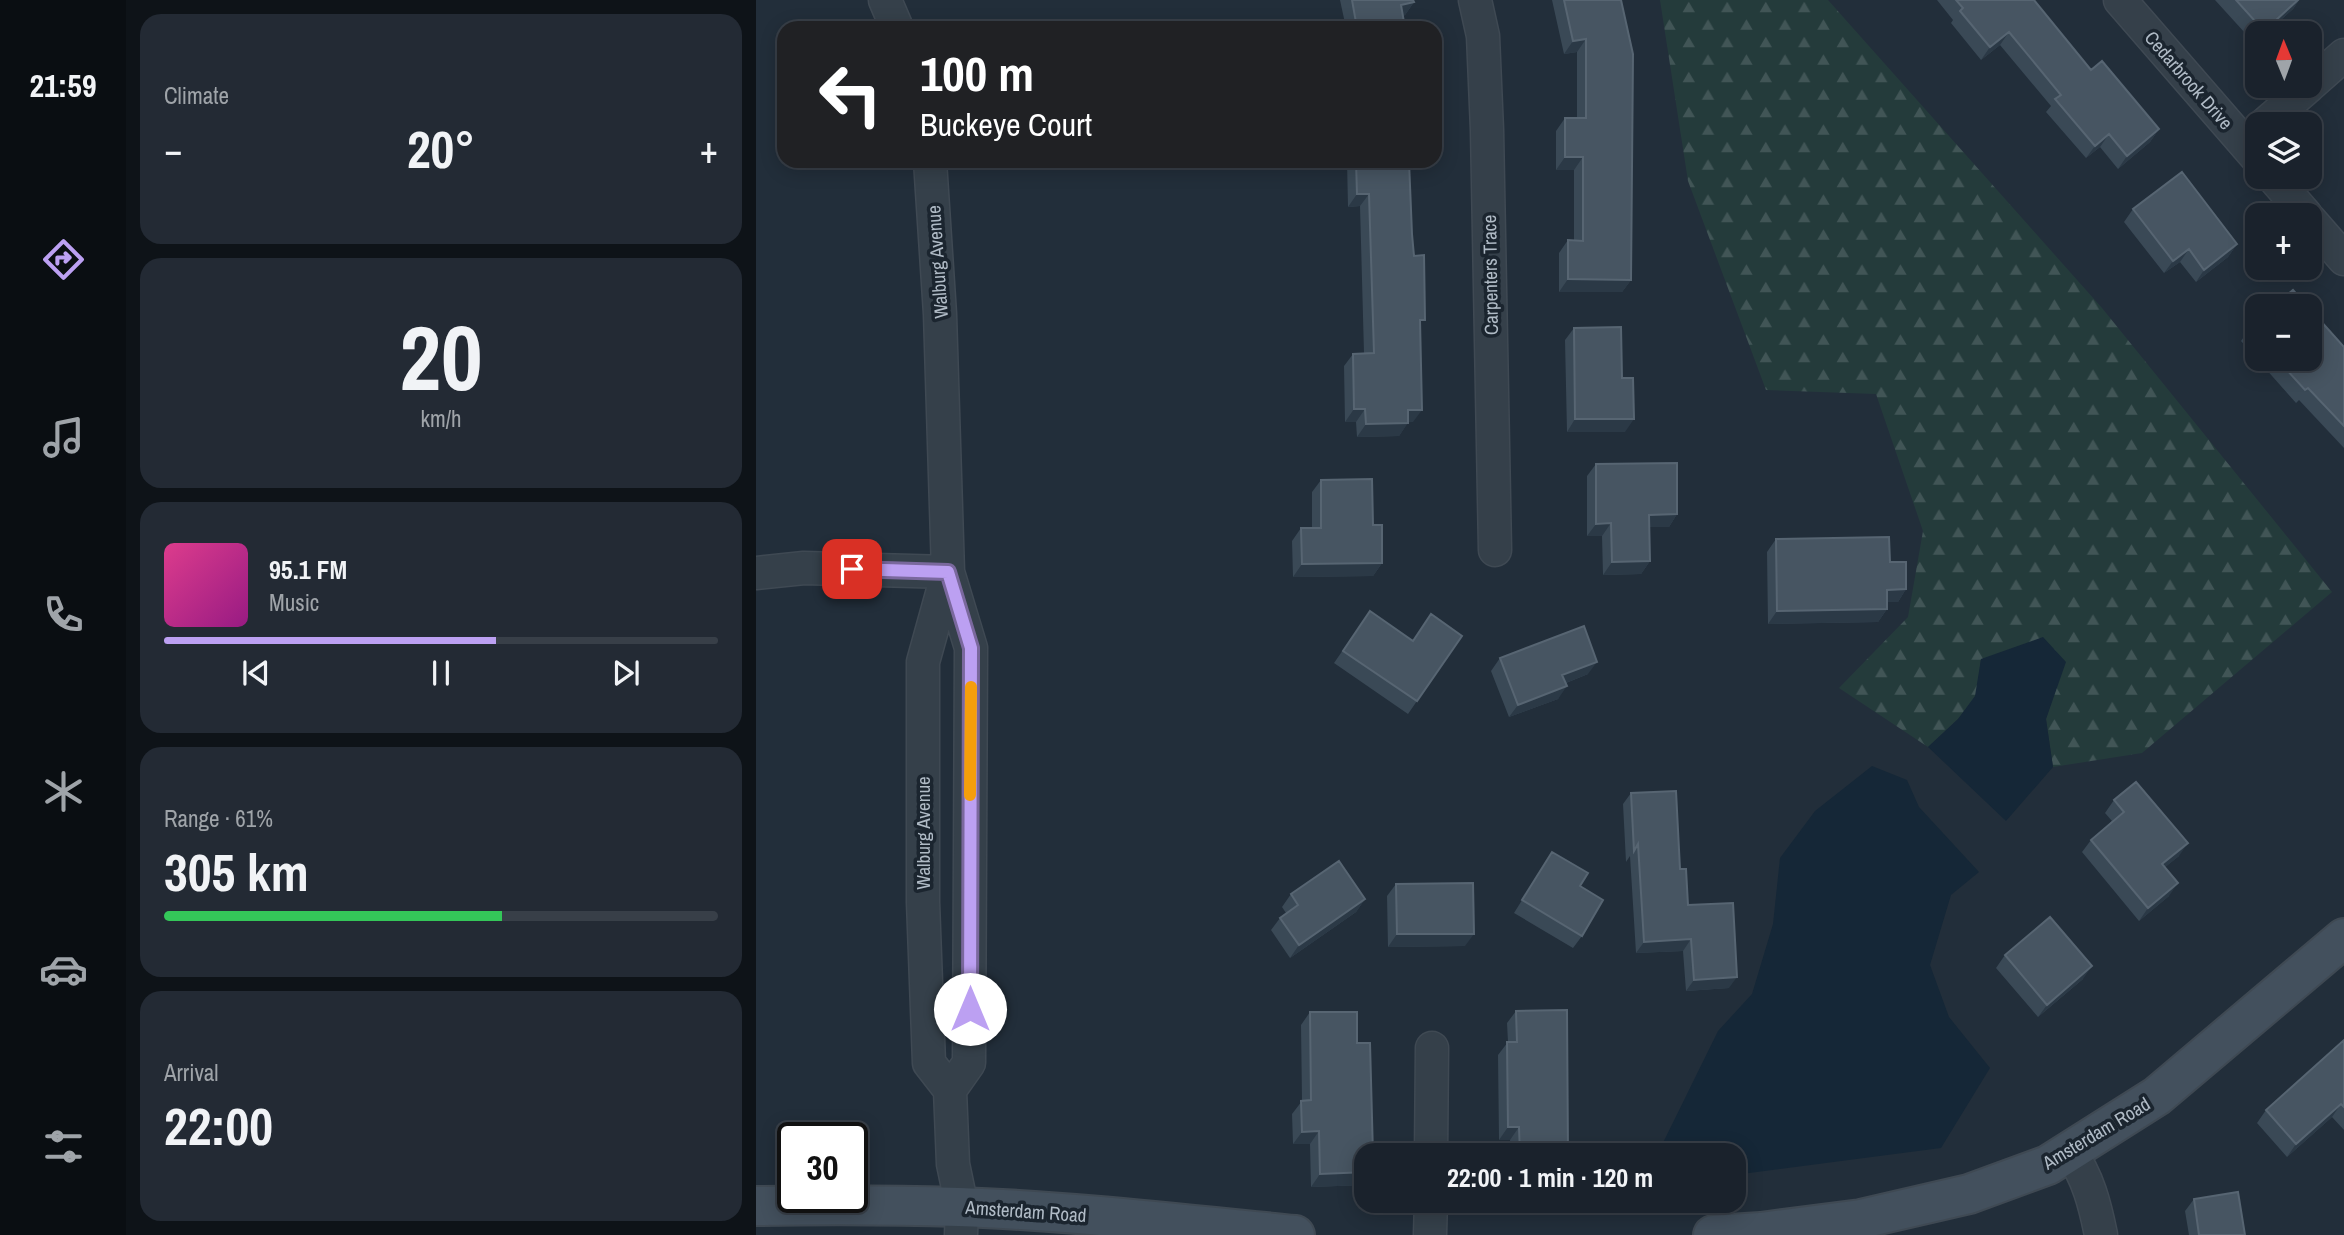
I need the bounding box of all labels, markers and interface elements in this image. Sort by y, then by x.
north arrow [2245,21,2322,98]
map controls [2245,21,2322,371]
street label: Cedarbrook Drive [2139,25,2239,135]
text: 100 m [920,40,1034,106]
icon: left [805,49,896,140]
text: 21:59 [29,64,97,107]
text: Climate [164,80,229,111]
text: Buckeye Court [920,103,1092,146]
button: layers [2245,112,2322,189]
text: 20° [407,114,475,184]
text: − [164,124,182,175]
text: + [700,124,718,175]
button: + [2245,203,2322,280]
street label: Walburg Avenue [920,204,954,320]
street label: Carpenters Trace [1476,215,1504,335]
icon: directions [39,235,88,284]
button: − [2245,294,2322,371]
text: 20 [400,296,483,418]
text: km/h [421,403,461,434]
icon: music [39,413,88,462]
pin [822,539,882,599]
icon: arrive [833,550,871,588]
text: 95.1 FM [269,552,347,587]
text: Music [269,587,319,618]
icon: phone [39,590,88,639]
icon: previous [237,654,275,692]
icon: pause [422,654,460,692]
icon: next [607,654,645,692]
icon: climate [39,767,88,816]
street label: Walburg Avenue [910,776,936,890]
text: Range · 61% [164,803,273,834]
text: 305 km [164,837,309,907]
icon: car [39,945,88,994]
position arrow [933,972,1007,1046]
text: Arrival [164,1057,219,1088]
text: 22:00 [164,1091,273,1161]
street label: Amsterdam Road [2036,1091,2155,1176]
icon: filters [39,1122,88,1171]
speed limit sign: 30 [777,1122,868,1213]
text: 22:00 · 1 min · 120 m [1447,1160,1653,1195]
street label: Amsterdam Road [964,1194,1087,1228]

